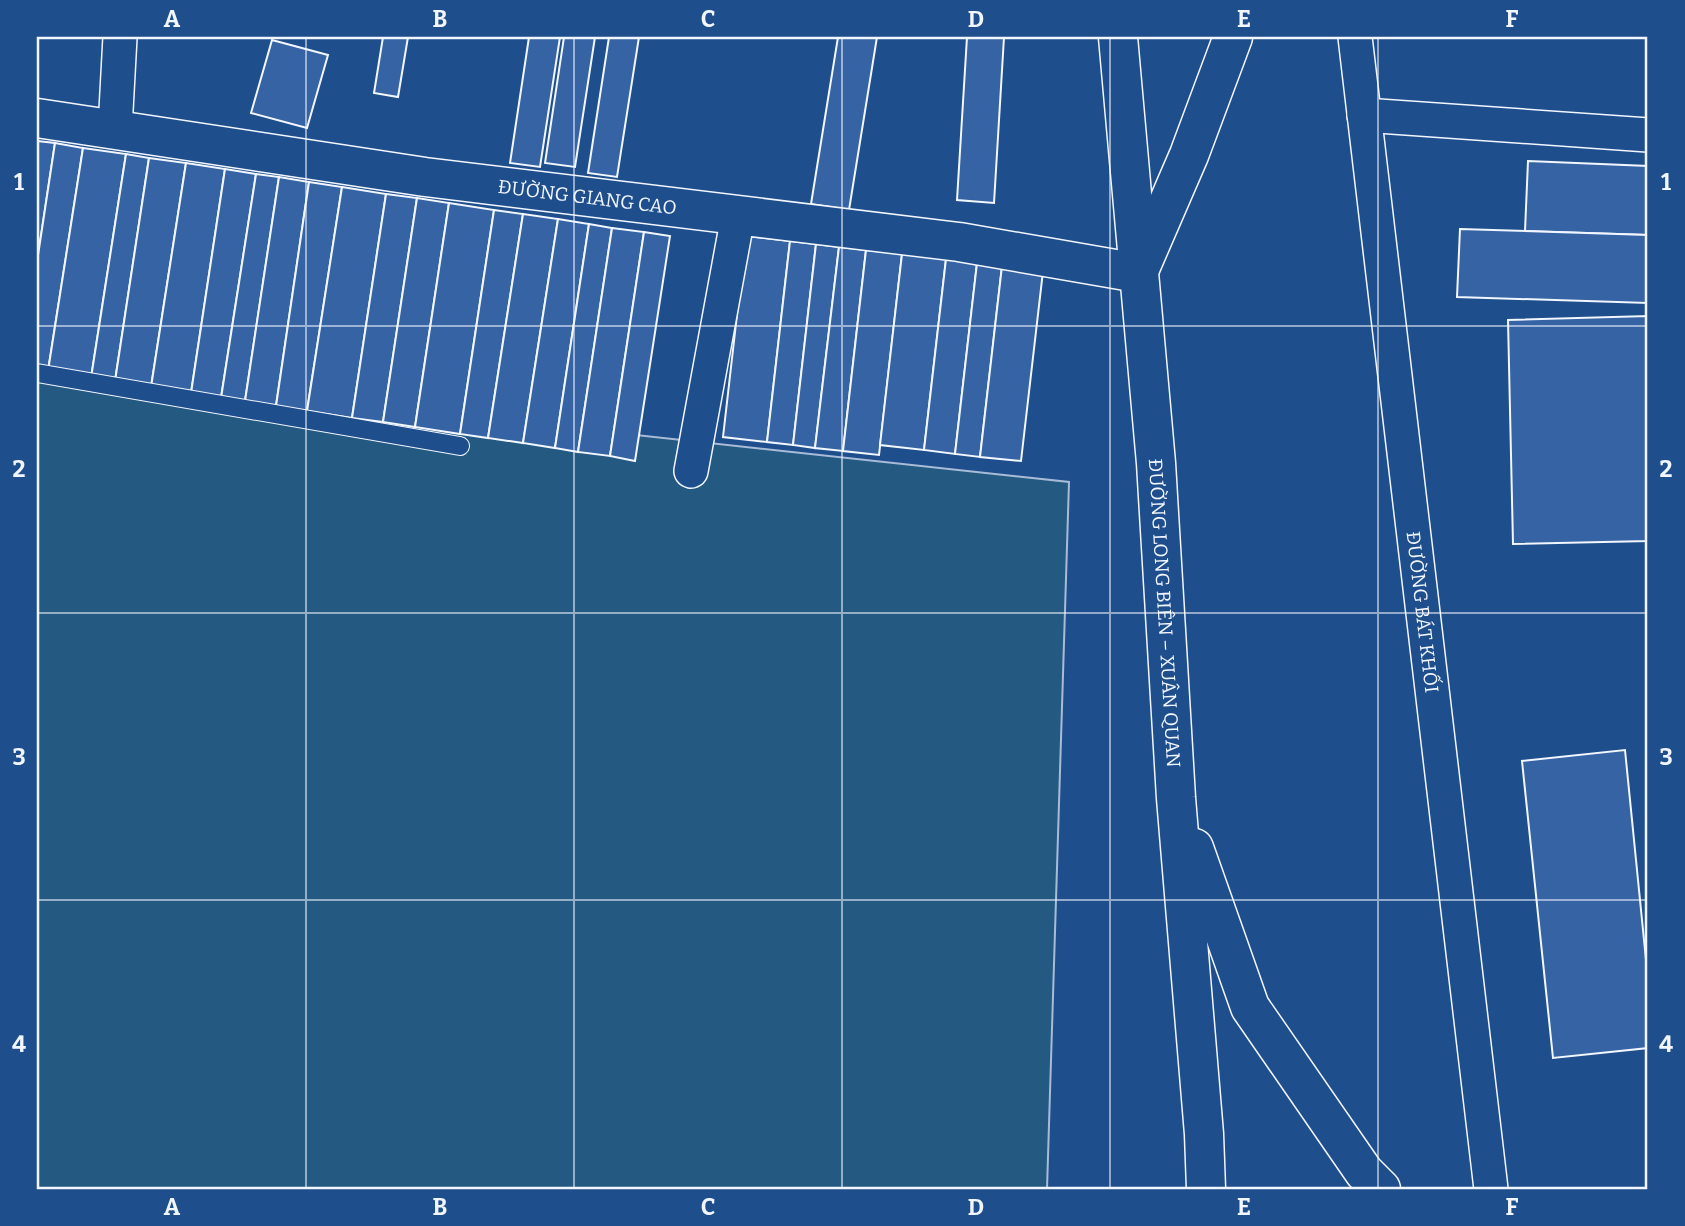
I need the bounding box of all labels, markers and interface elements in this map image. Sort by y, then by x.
text: A [164,5,181,33]
text: B [433,5,447,33]
text: C [701,5,715,33]
text: D [968,5,984,33]
text: E [1237,5,1251,33]
text: F [1506,5,1519,33]
text: 1 [14,168,24,196]
text: 1 [1661,168,1671,196]
street label: ĐƯỜNG GIANG CAO [497,174,678,219]
text: 2 [13,455,26,483]
text: 2 [1660,455,1673,483]
street label: ĐƯỜNG LONG BIÊN – XUÂN QUAN [1144,458,1186,768]
street label: ĐƯỜNG BÁT KHỐI [1402,530,1444,694]
text: 3 [12,743,26,771]
text: 3 [1659,743,1673,771]
text: 4 [12,1030,26,1058]
text: 4 [1659,1030,1673,1058]
text: A [164,1193,181,1221]
text: B [433,1193,447,1221]
text: C [701,1193,715,1221]
text: D [968,1193,984,1221]
text: E [1237,1193,1251,1221]
text: F [1506,1193,1519,1221]

